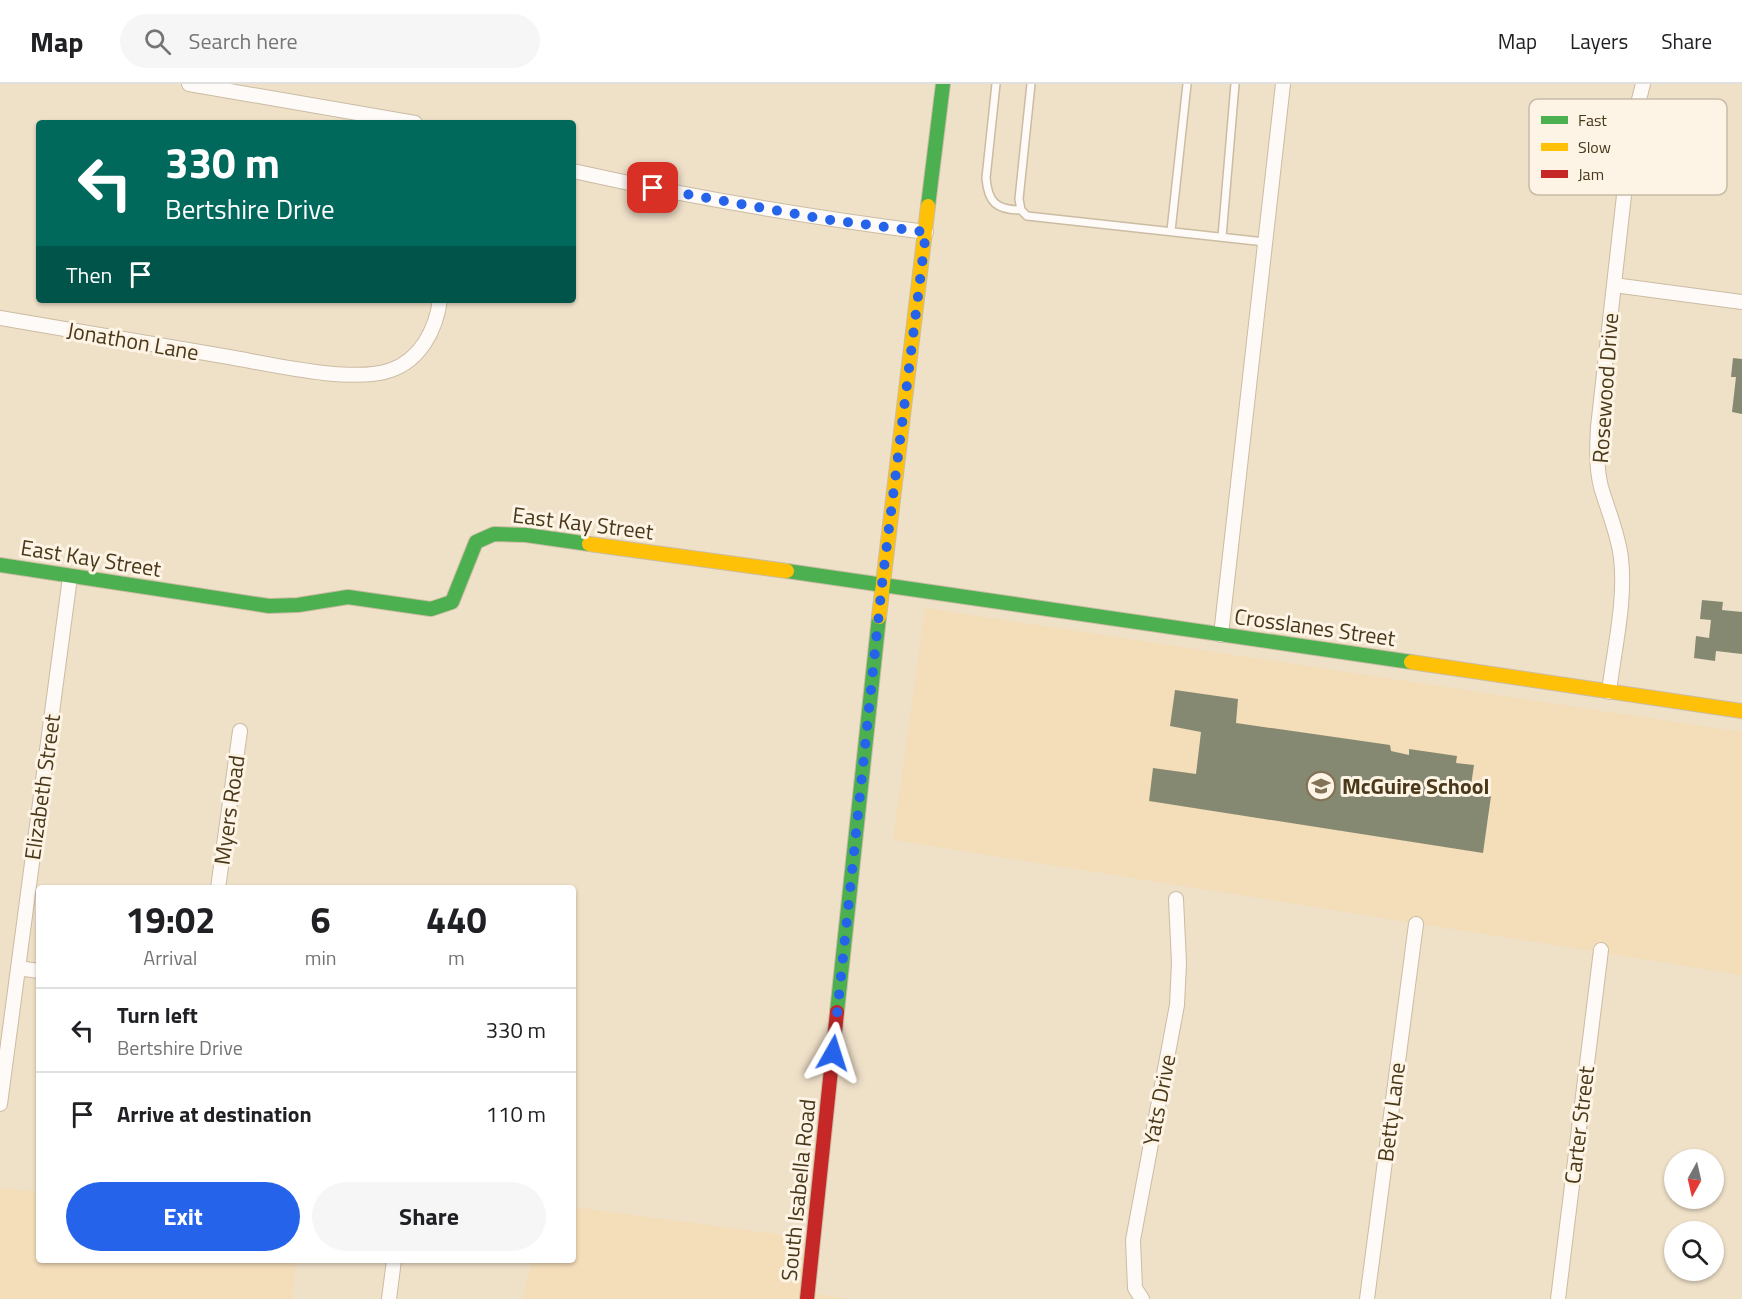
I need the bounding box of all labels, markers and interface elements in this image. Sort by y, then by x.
search box [120,14,540,68]
text: Map [30,20,84,63]
text: Search here [189,24,298,58]
icon: search [141,25,174,58]
text: Map [1498,25,1537,57]
text: Layers [1570,25,1628,57]
text: Share [1661,25,1712,57]
legend [1529,99,1727,195]
text: Fast [1578,108,1607,132]
text: 330 m [165,130,280,194]
text: Slow [1578,135,1611,159]
icon: left [66,144,144,222]
pin [627,162,678,213]
text: Jam [1578,162,1604,186]
icon: arrive [636,171,669,204]
text: Bertshire Drive [165,188,335,229]
text: Then [66,258,112,292]
icon: arrive [124,258,157,291]
street label: Rosewood Drive [1583,312,1627,464]
street label: Jonathon Lane [65,313,201,369]
street label: East Kay Street [511,497,656,549]
street label: East Kay Street [18,530,164,586]
street label: Crosslanes Street [1232,599,1398,655]
street label: Elizabeth Street [15,712,69,862]
street label: Myers Road [204,753,254,867]
place label: McGuire School [1342,769,1489,803]
school or university icon: McGuire School [1305,770,1337,802]
text: 19:02 [125,892,215,947]
text: 6 [311,892,331,947]
text: 440 [426,892,487,947]
text: Arrival [143,942,198,973]
text: min [305,942,337,973]
text: m [448,942,465,973]
text: Turn left [117,998,198,1032]
text: 330 m [486,1013,546,1047]
icon: left [66,1014,99,1047]
position arrow [801,1021,865,1085]
text: Bertshire Drive [117,1032,243,1063]
street label: Yats Drive [1134,1051,1184,1149]
street label: Betty Lane [1368,1060,1414,1164]
street label: Carter Street [1555,1064,1603,1186]
text: Arrive at destination [117,1097,312,1131]
text: 110 m [486,1097,546,1131]
street label: South Isabella Road [772,1097,824,1283]
icon: arrive [66,1098,99,1131]
north arrow [1664,1149,1724,1209]
map controls [1664,1149,1724,1281]
button: Exit [66,1182,300,1251]
button: Share [312,1182,546,1251]
button: search [1664,1221,1724,1281]

